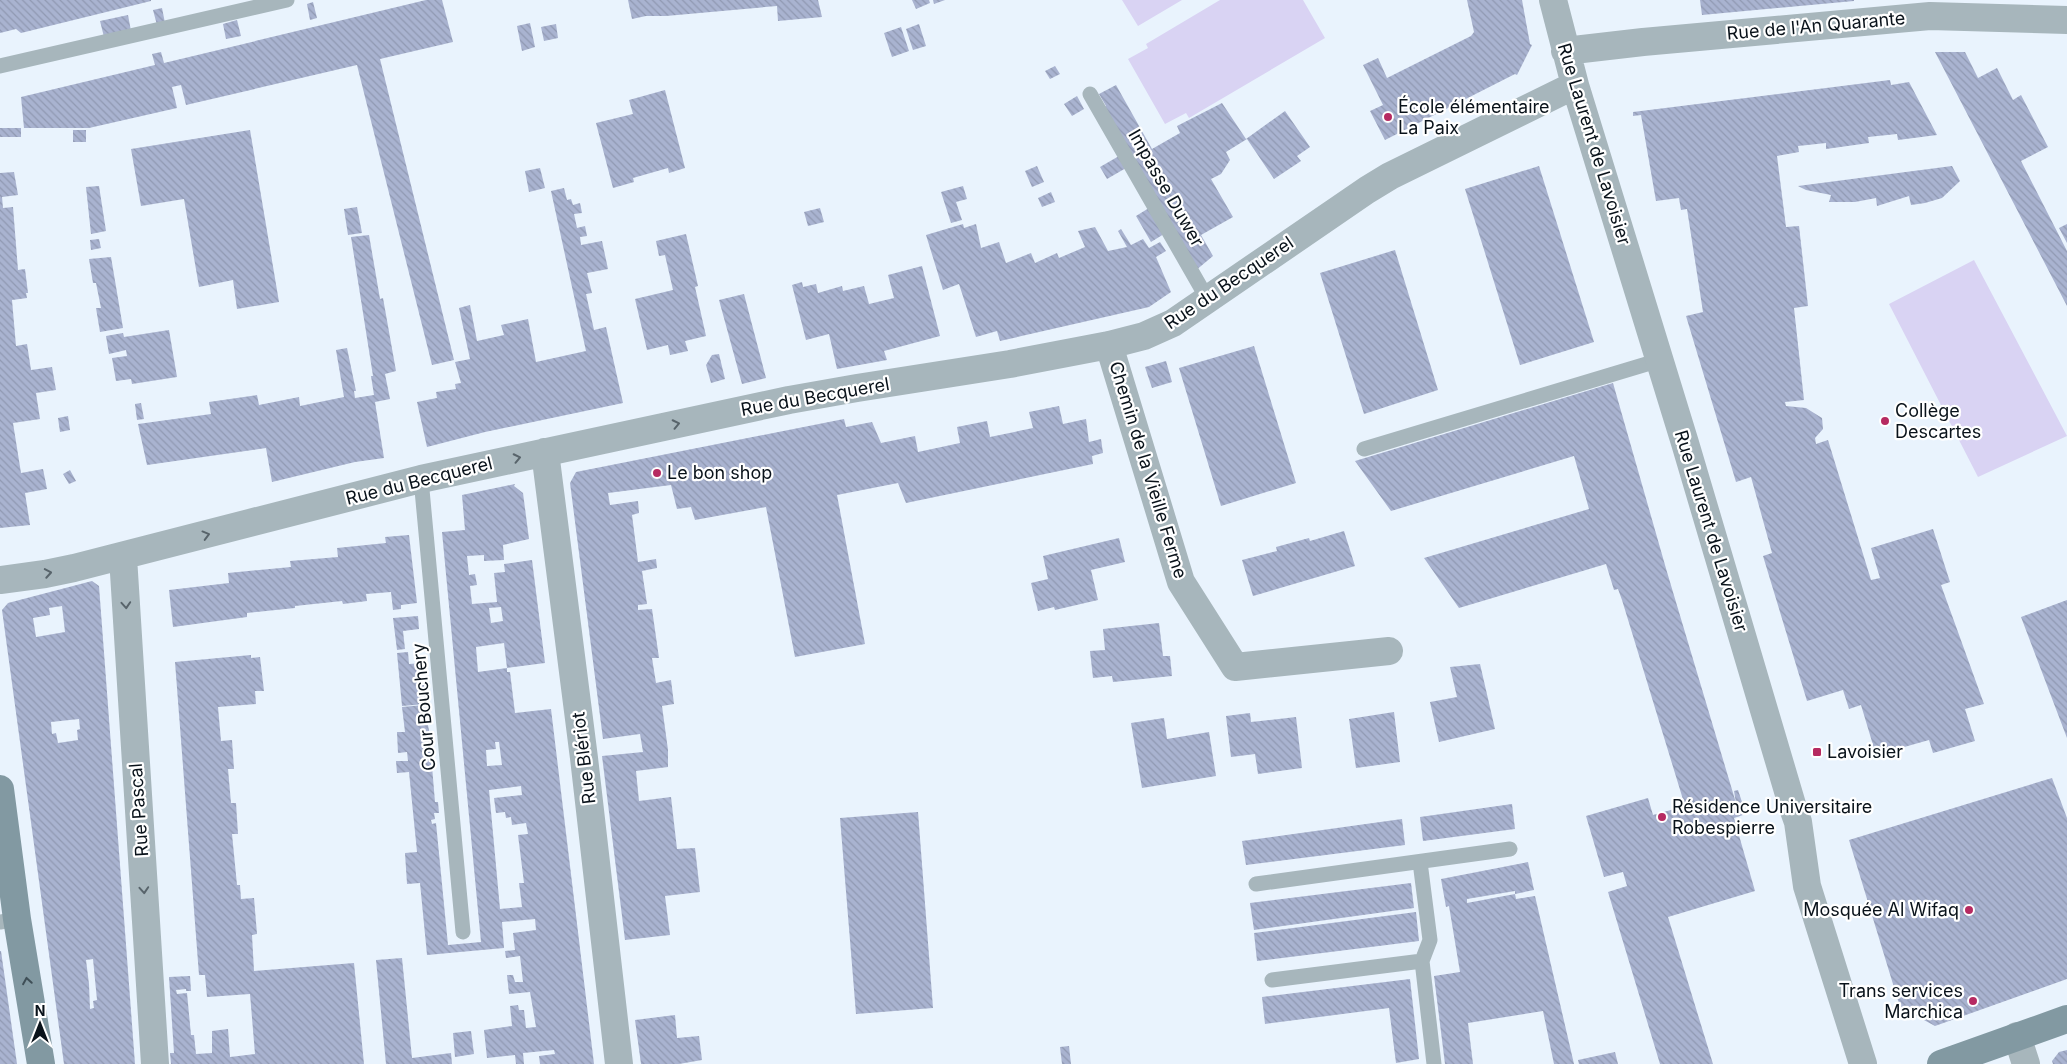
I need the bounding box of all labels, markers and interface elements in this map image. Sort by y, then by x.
street label: Rue de l'An Quarante [1726,7,1906,44]
street label: Rue Laurent de Lavoisier [1554,40,1635,248]
place label: École élémentaire La Paix [1398,95,1549,138]
marker: École élémentaire La Paix [1382,111,1394,123]
street label: Impasse Duwer [1124,125,1209,250]
street label: Rue du Becquerel [1160,232,1297,333]
street label: Chemin de la Vieille Ferme [1105,359,1192,581]
street label: Rue du Becquerel [739,373,891,420]
place label: Collège Descartes [1895,400,1981,442]
marker: Collège Descartes [1879,415,1891,427]
one-way arrow [671,419,680,430]
street label: Rue Laurent de Lavoisier [1671,427,1752,635]
street label: Rue du Becquerel [343,452,494,509]
one-way arrow [512,453,521,463]
place label: Le bon shop [667,462,772,483]
marker: Le bon shop [651,467,663,479]
one-way arrow [202,530,211,541]
one-way arrow [44,569,53,579]
one-way arrow [121,601,132,609]
street label: Cour Bouchery [407,642,440,772]
street label: Rue Blériot [567,711,600,805]
place label: Lavoisier [1827,741,1903,762]
marker: Lavoisier [1811,746,1823,758]
street label: Rue Pascal [125,763,152,858]
place label: Résidence Universitaire Robespierre [1672,796,1872,838]
marker: Résidence Universitaire Robespierre [1656,811,1668,823]
one-way arrow [138,886,149,894]
place label: Mosquée Al Wifaq [1803,899,1959,920]
marker: Mosquée Al Wifaq [1963,904,1975,916]
one-way arrow [23,977,33,986]
place label: Trans services Marchica [1839,980,1963,1022]
marker: Trans services Marchica [1967,995,1979,1007]
north arrow [15,999,65,1049]
text: N [35,1002,45,1019]

